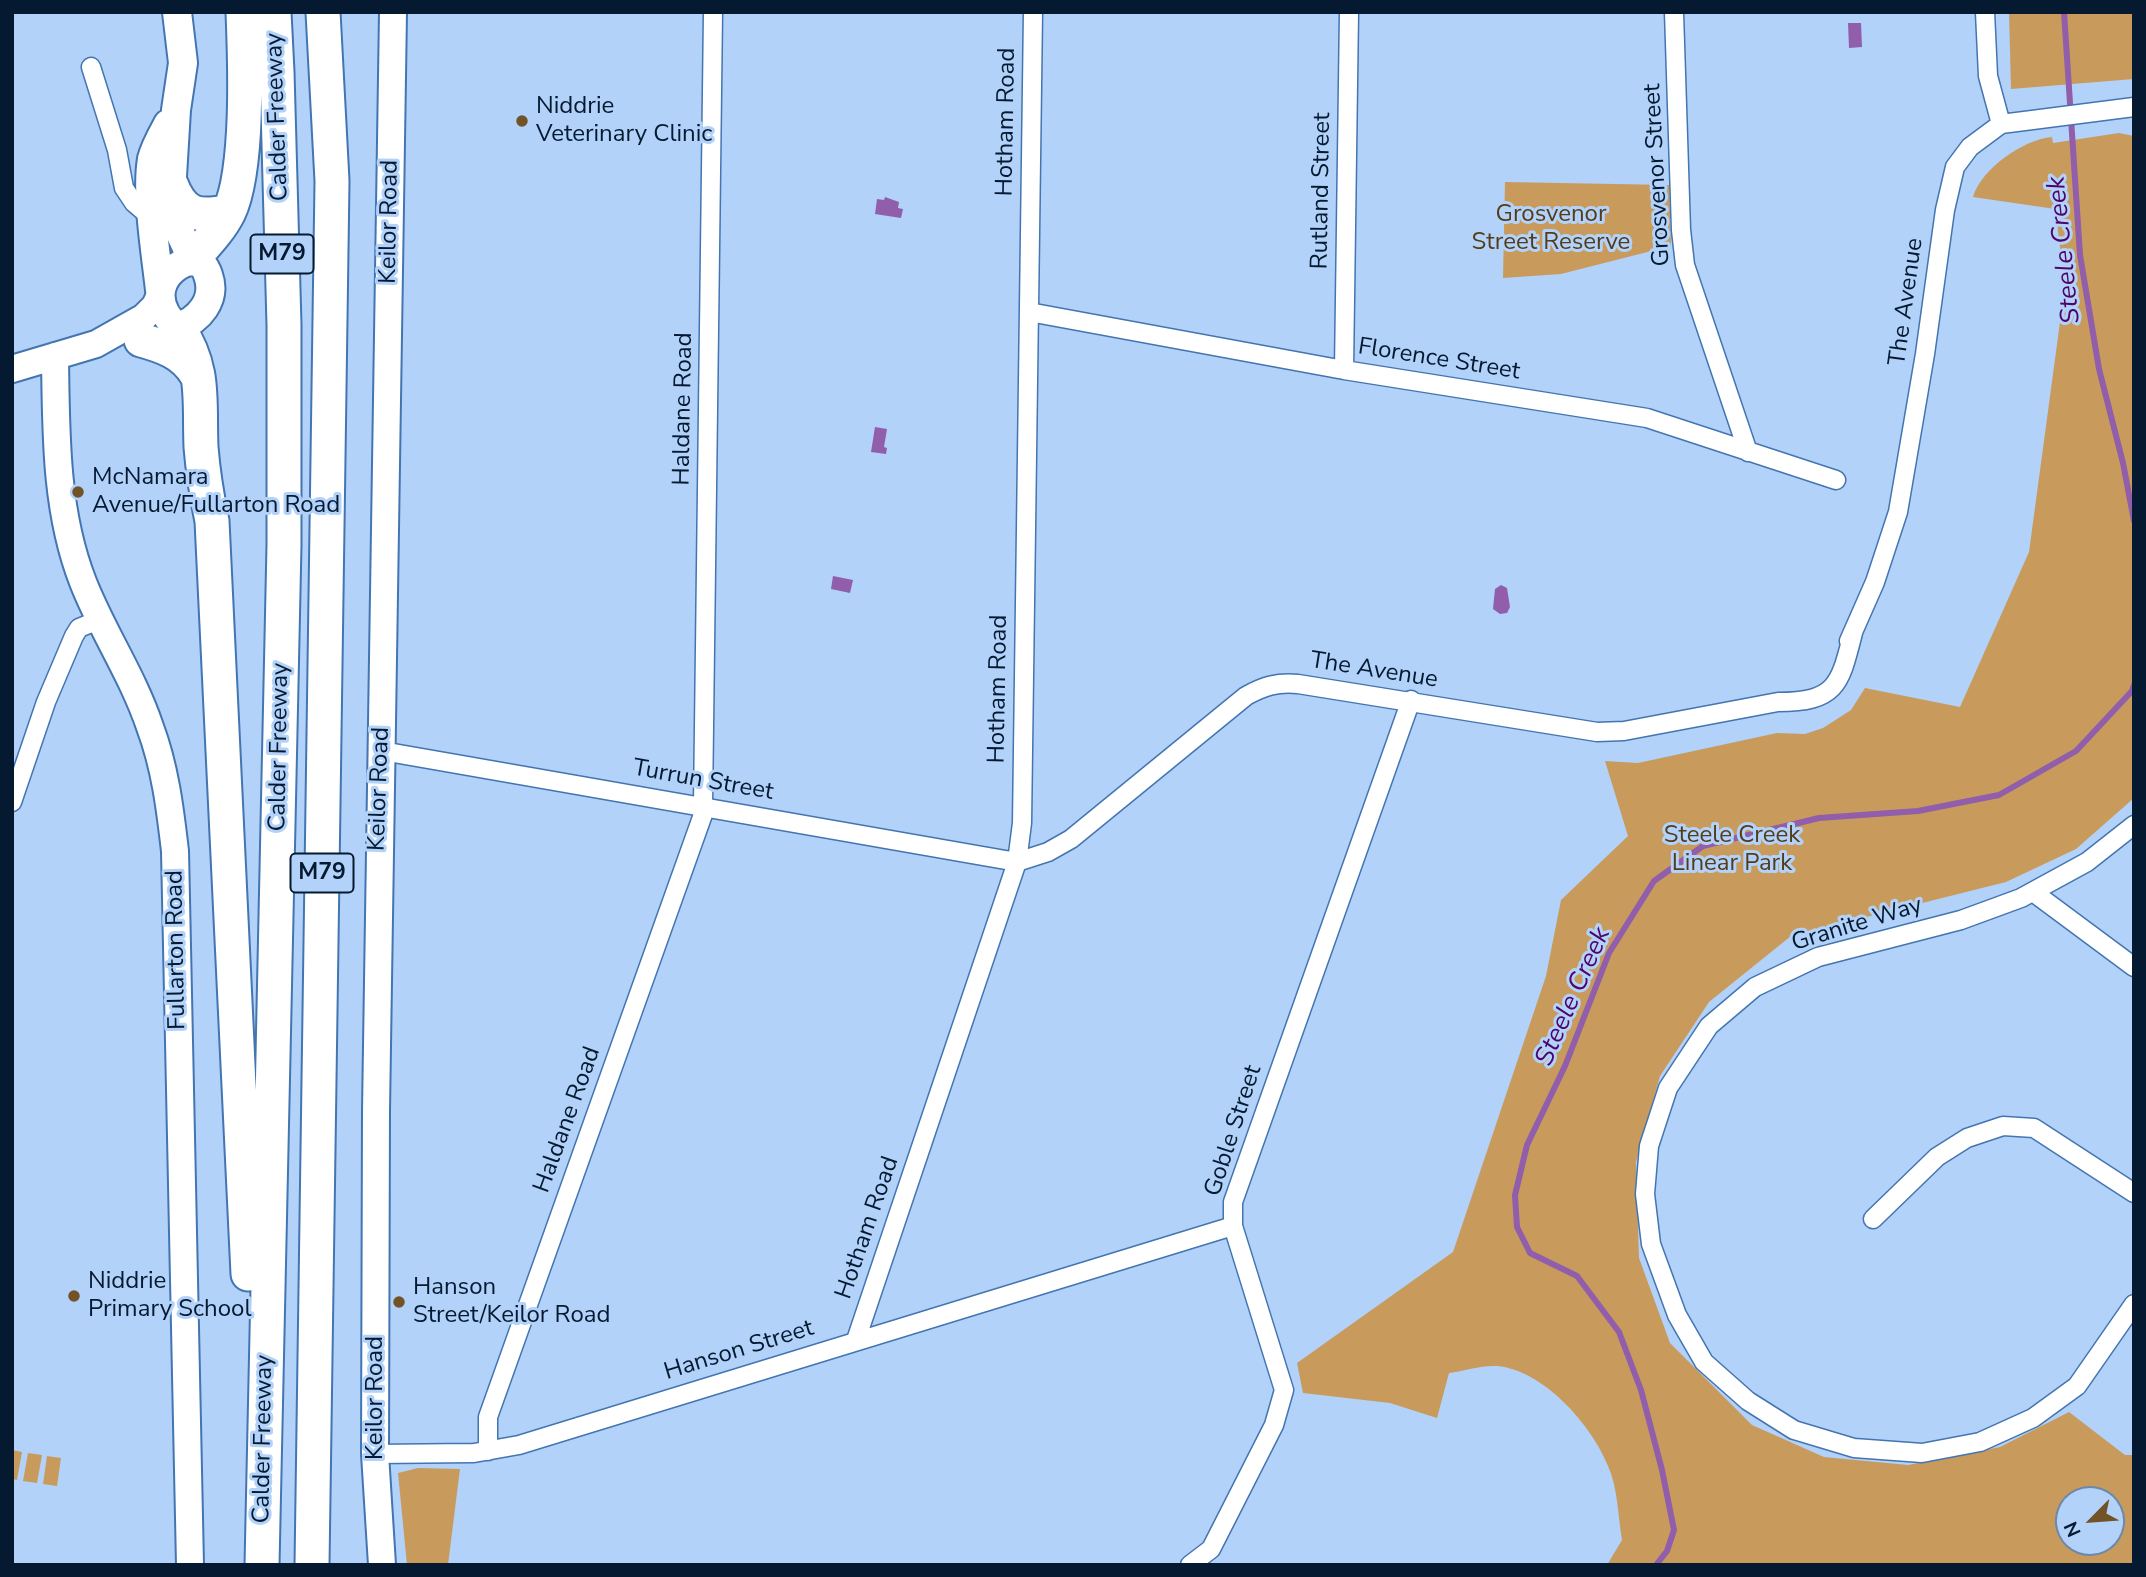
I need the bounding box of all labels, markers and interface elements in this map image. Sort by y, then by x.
street label: Calder Freeway [261,32,295,202]
street label: Hotham Road [991,47,1023,197]
street label: Grosvenor Street [1639,83,1677,267]
place label: Niddrie Veterinary Clinic [536,93,712,149]
street label: Rutland Street [1306,112,1338,270]
marker: Niddrie Veterinary Clinic [514,113,530,129]
street label: Keilor Road [375,160,405,284]
water label: Steele Creek [2042,175,2088,325]
park label: Grosvenor Street Reserve [1472,201,1630,257]
road number: M79 [250,234,314,274]
street label: The Avenue [1884,236,1930,368]
street label: Haldane Road [668,332,700,486]
street label: Florence Street [1356,333,1522,387]
place label: McNamara Avenue/Fullarton Road [92,464,340,520]
marker: McNamara Avenue/Fullarton Road [70,484,86,500]
street label: Hotham Road [983,614,1015,764]
street label: The Avenue [1308,647,1440,695]
street label: Calder Freeway [264,662,296,832]
street label: Keilor Road [363,727,397,851]
street label: Turrun Street [631,754,775,808]
park label: Steele Creek Linear Park [1664,822,1800,878]
road number: M79 [290,853,354,892]
street label: Fullarton Road [161,870,193,1030]
street label: Granite Way [1788,891,1926,959]
water label: Steele Creek [1530,923,1618,1071]
street label: Haldane Road [528,1043,608,1197]
street label: Goble Street [1199,1062,1269,1200]
street label: Hotham Road [830,1153,906,1303]
place label: Niddrie Primary School [88,1268,251,1324]
place label: Hanson Street/Keilor Road [413,1274,610,1330]
marker: Niddrie Primary School [66,1288,82,1304]
marker: Hanson Street/Keilor Road [391,1294,407,1310]
street label: Hanson Street [661,1315,817,1387]
street label: Keilor Road [362,1336,390,1460]
street label: Calder Freeway [248,1354,280,1524]
north arrow [2055,1486,2125,1556]
text: N [2058,1517,2088,1541]

